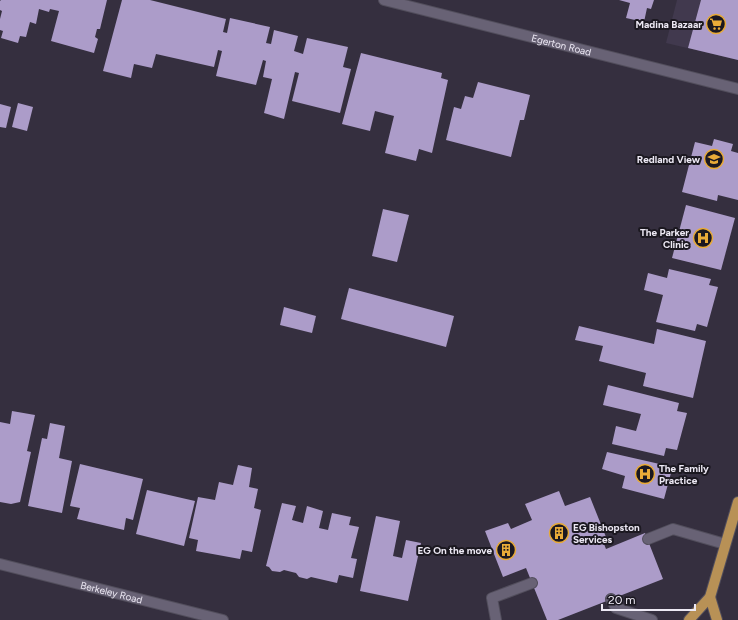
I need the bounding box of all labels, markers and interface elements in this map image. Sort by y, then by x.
supermarket icon: Madina Bazaar [705,13,727,35]
place label: Madina Bazaar [635,18,702,31]
street label: Egerton Road [530,31,593,58]
school or university icon: Redland View [703,148,725,170]
place label: Redland View [637,153,701,166]
place label: The Parker Clinic [640,226,690,251]
hospital icon: The Parker Clinic [692,227,714,249]
place label: The Family Practice [659,462,709,487]
hospital icon: The Family Practice [634,463,656,485]
place label: EG Bishopston Services [573,521,640,546]
building icon: EG Bishopston Services [548,522,570,544]
building icon: EG On the move [495,539,517,561]
place label: EG On the move [417,544,492,557]
street label: Berkeley Road [79,578,144,606]
scale bar [602,586,695,612]
text: 20 m [608,593,636,607]

